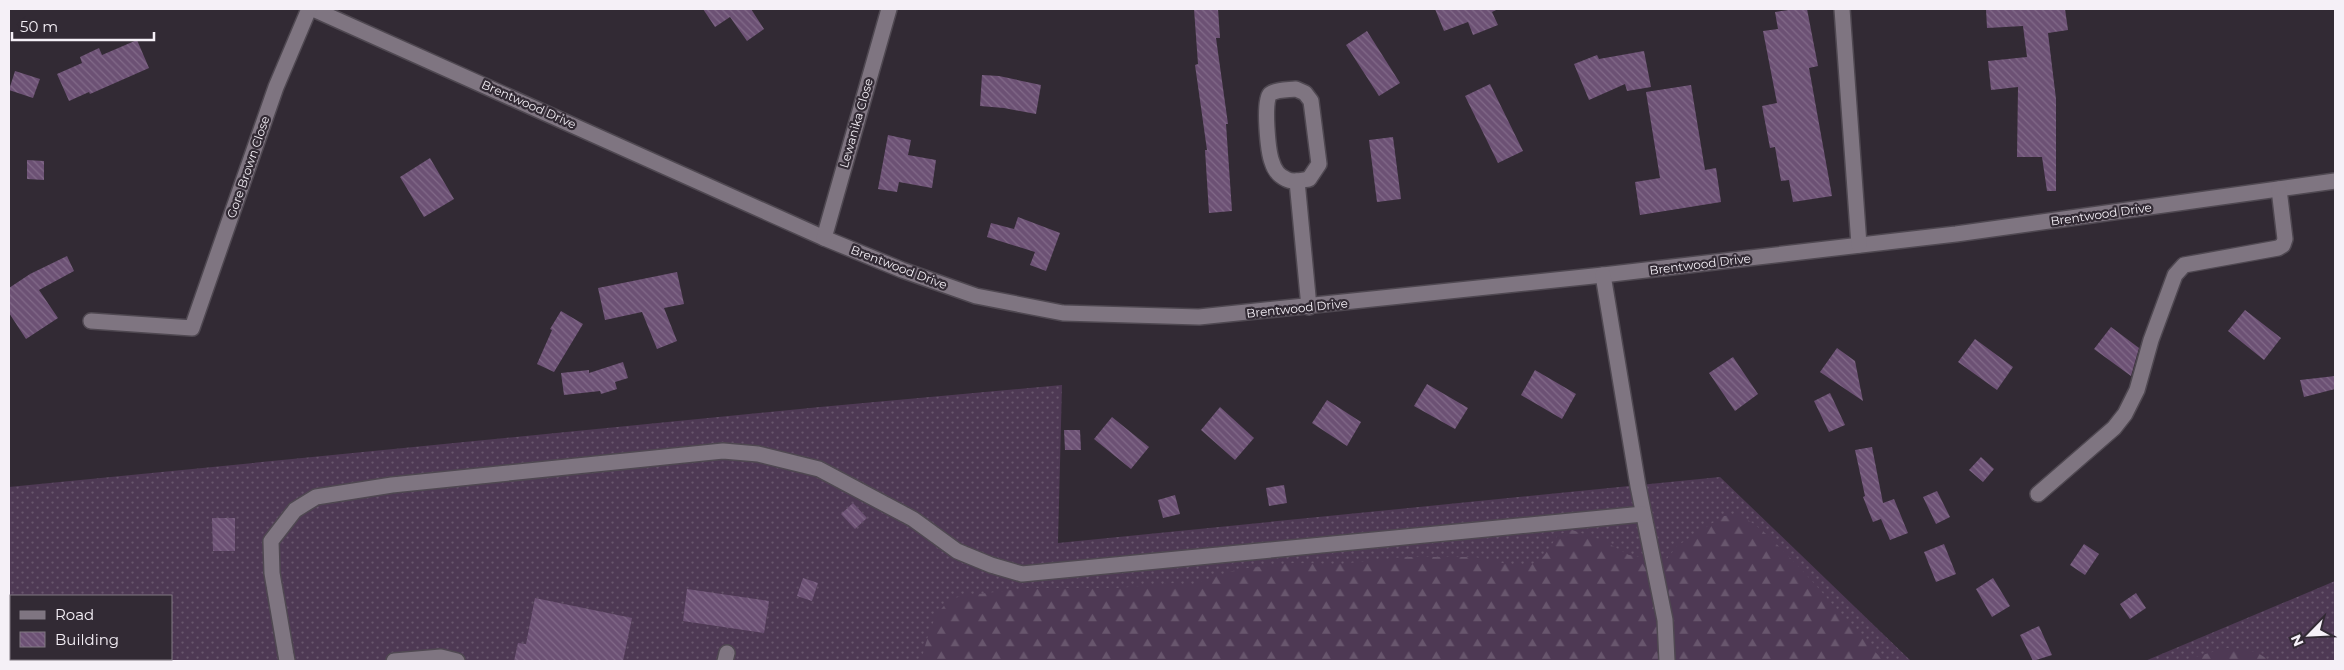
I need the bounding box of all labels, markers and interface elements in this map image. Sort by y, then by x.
scale bar [12,10,155,42]
text: 50 m [20,17,58,36]
street label: Brentwood Drive [479,76,579,132]
street label: Lewanika Close [836,76,876,170]
street label: Gore Brown Close [223,114,273,220]
street label: Brentwood Drive [2049,199,2153,229]
street label: Brentwood Drive [849,242,949,292]
street label: Brentwood Drive [1648,250,1752,278]
street label: Brentwood Drive [1246,295,1348,321]
legend [10,595,172,660]
text: Road [55,605,94,624]
north arrow [2284,610,2334,660]
text: Building [55,630,119,649]
text: N [2287,631,2308,649]

